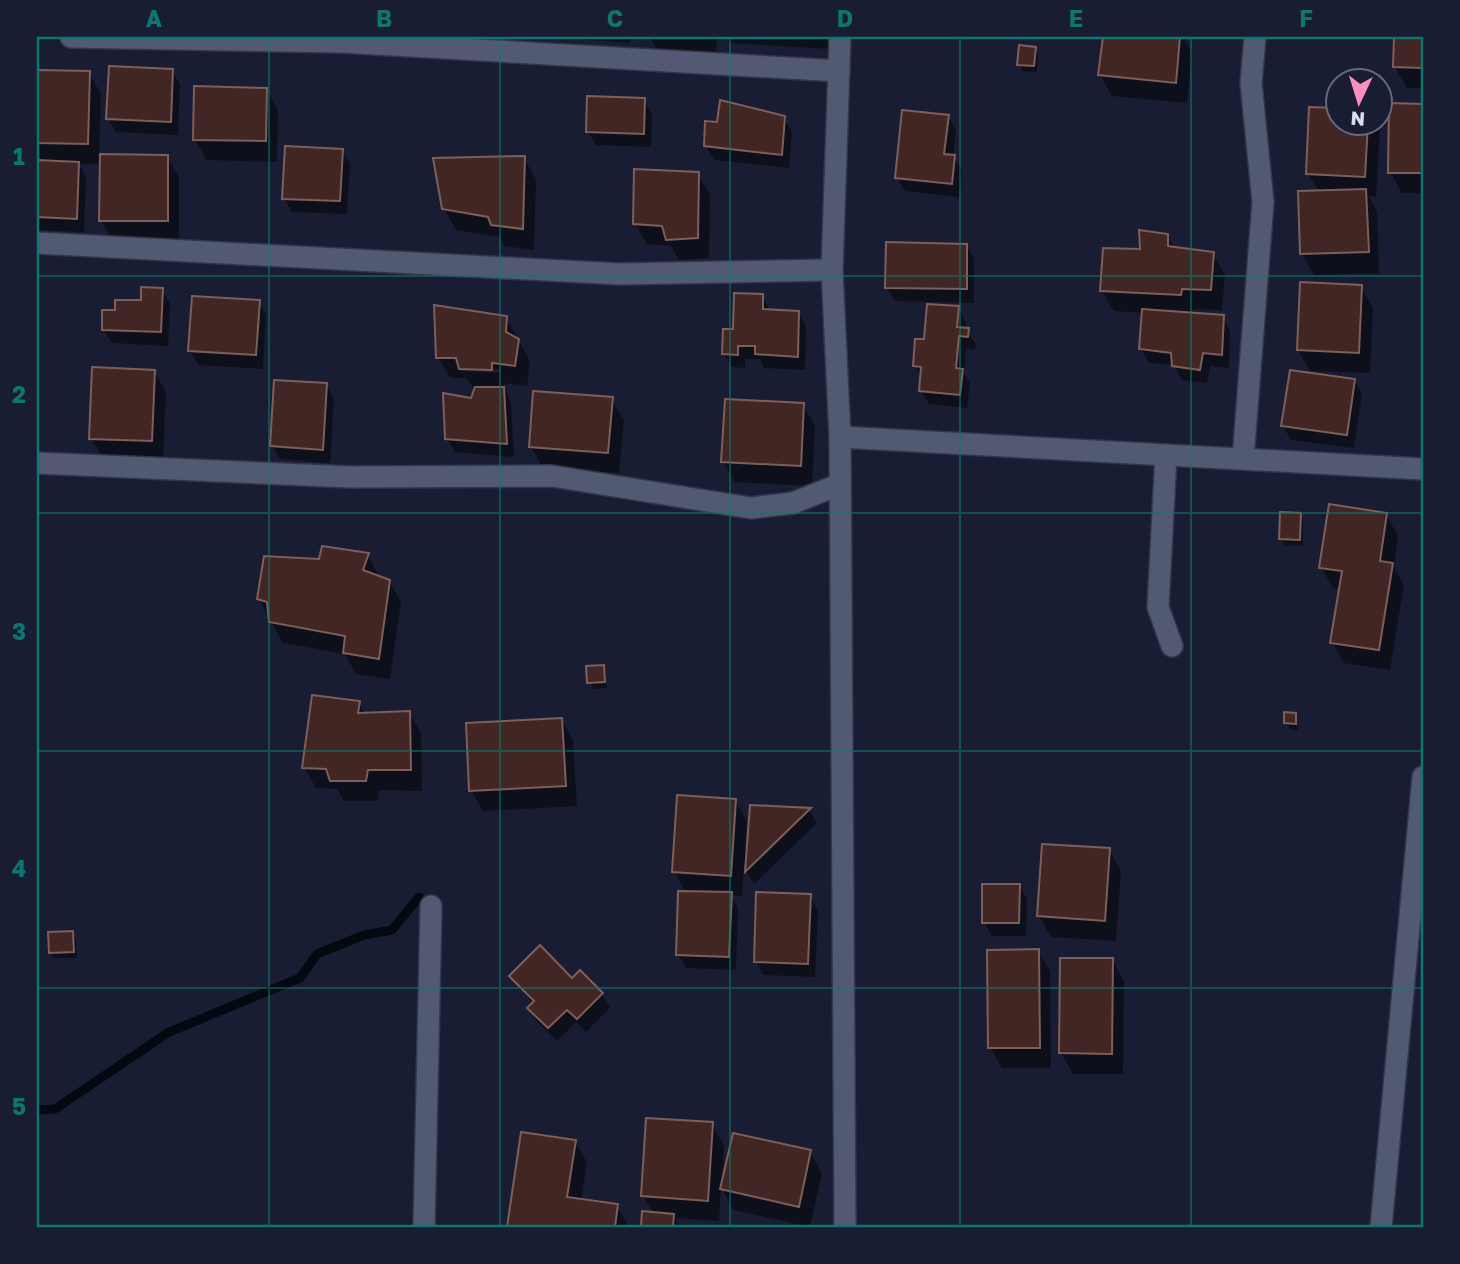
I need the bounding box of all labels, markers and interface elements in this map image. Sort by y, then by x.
text: A [146,4,163,32]
text: B [376,4,392,32]
text: C [607,4,623,32]
text: D [837,4,853,32]
text: E [1069,4,1083,32]
text: F [1299,4,1313,32]
north arrow [1324,66,1394,136]
text: N [1350,107,1366,131]
text: 1 [13,142,25,170]
text: 2 [12,380,26,408]
text: 3 [12,617,26,645]
text: 4 [12,854,26,882]
text: 5 [12,1092,26,1120]

